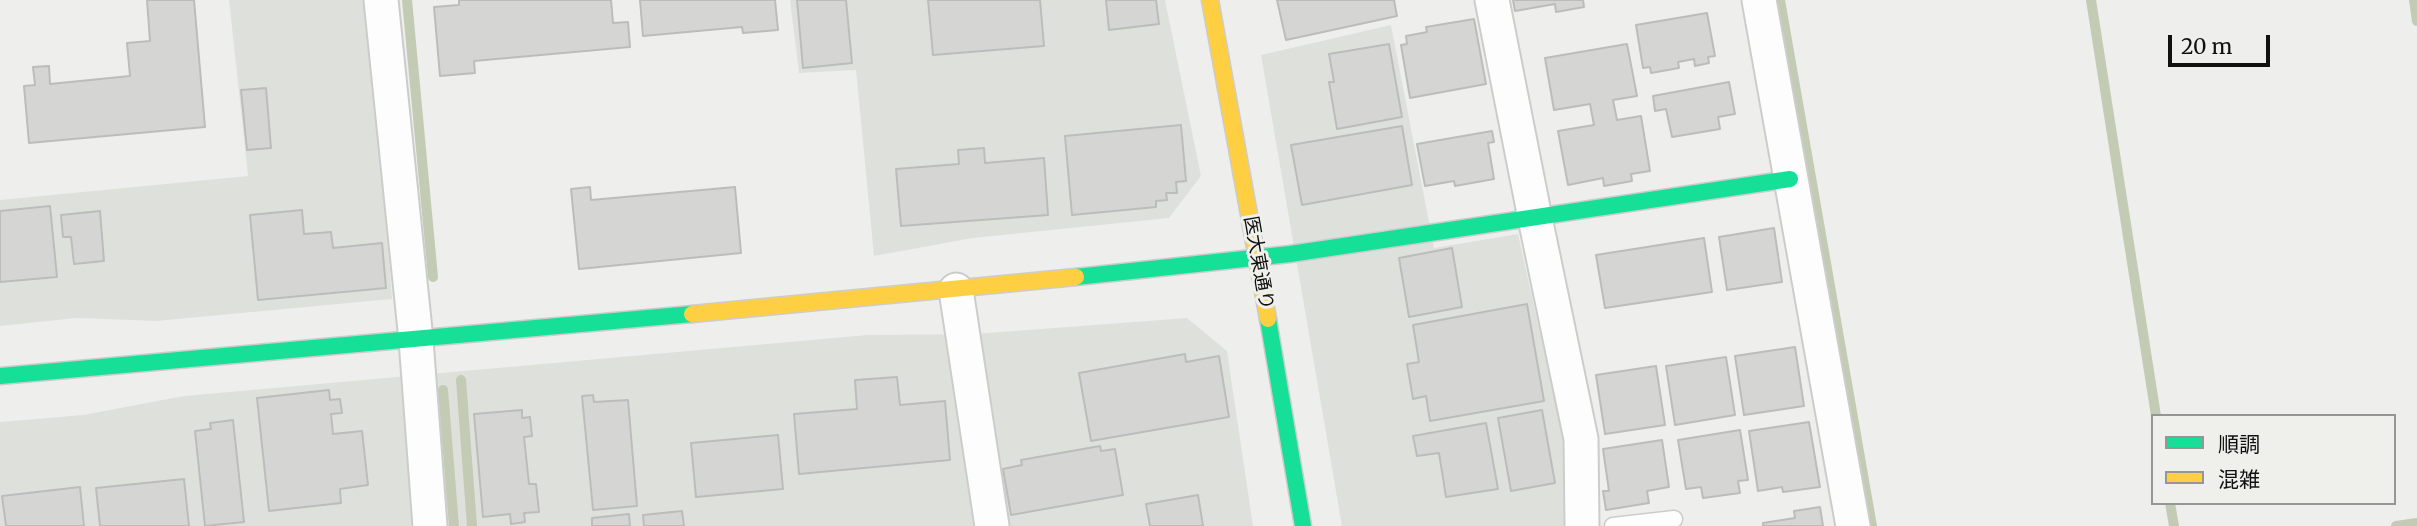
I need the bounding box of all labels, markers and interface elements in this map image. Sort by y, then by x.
scale bar [2172,21,2274,65]
text: 20 m [2181,33,2232,60]
street label: 医大東通り [1239,214,1277,312]
legend [2151,414,2396,505]
text: 順調 [2218,431,2260,458]
text: 混雑 [2218,466,2260,493]

